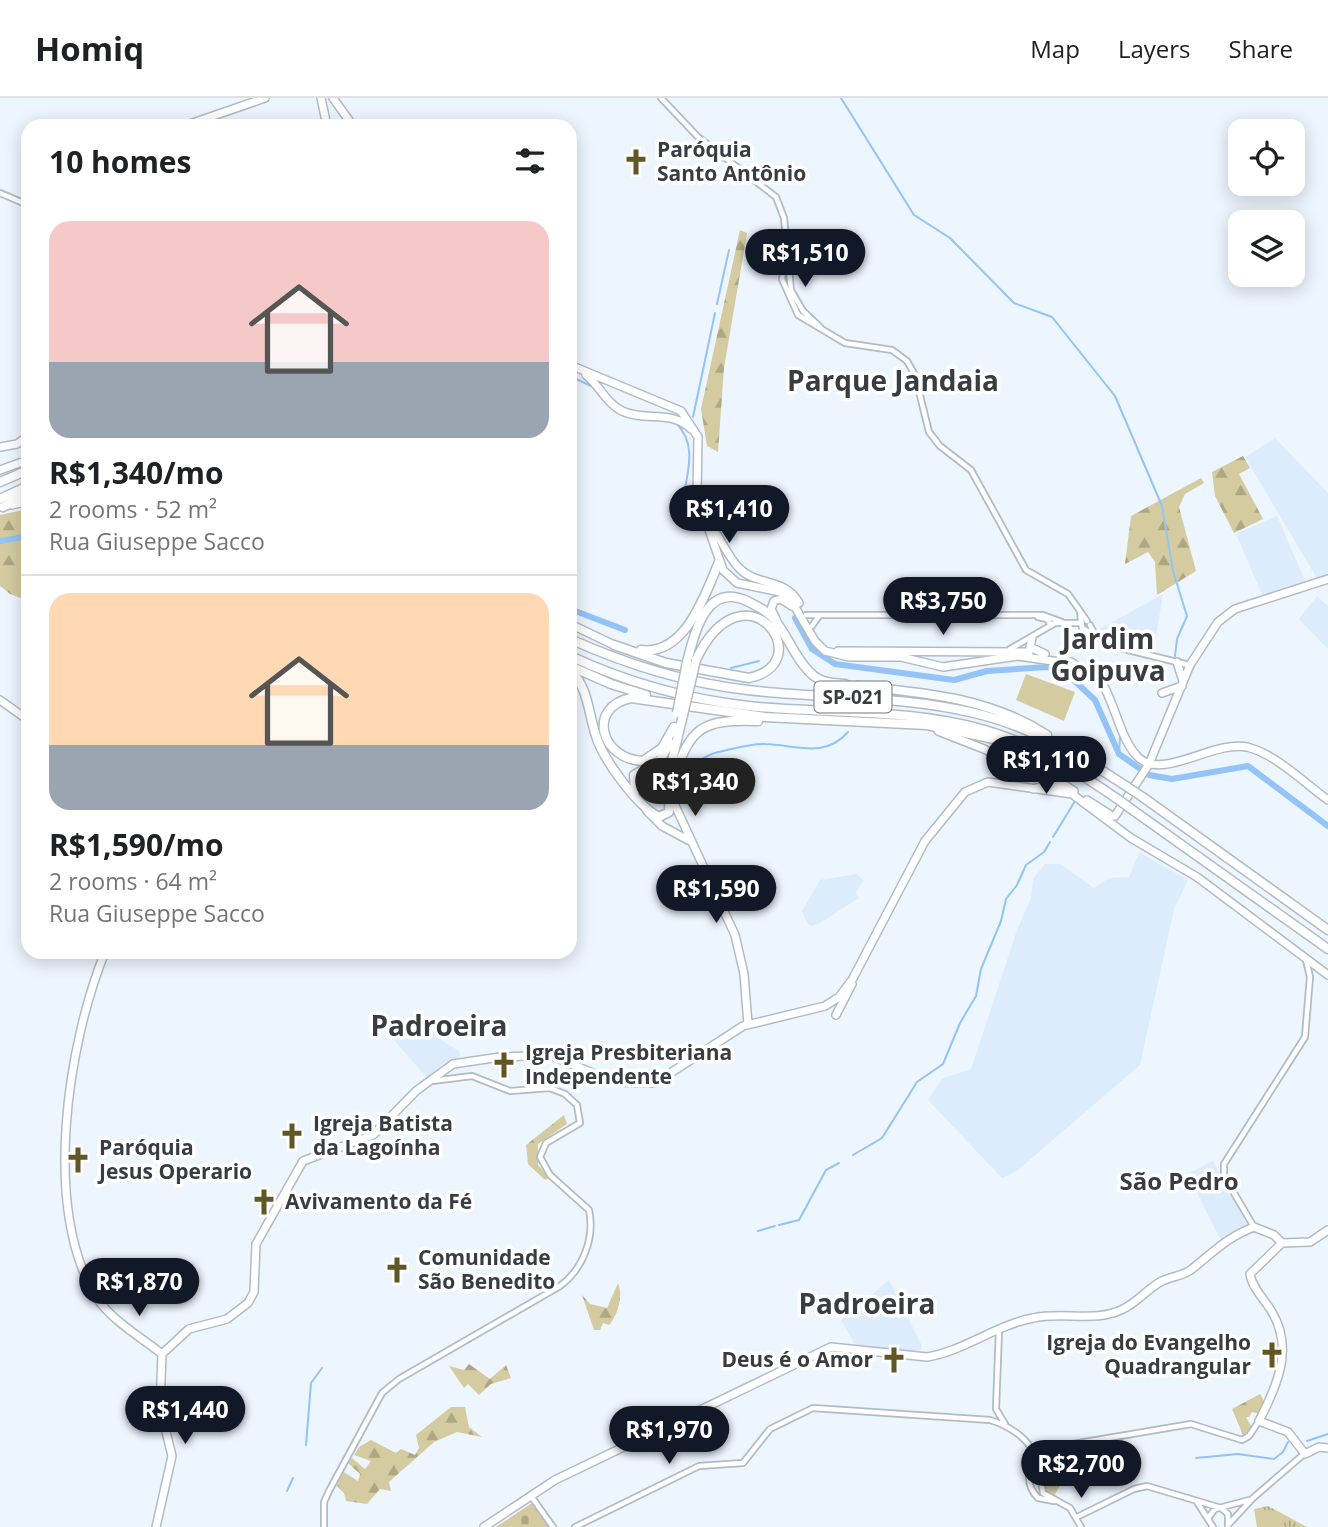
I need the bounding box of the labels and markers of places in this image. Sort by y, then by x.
place label: Paróquia Santo Antônio [657,135,806,187]
church icon: Paróquia Santo Antônio [621,147,651,177]
pin: R$1,510 [740,230,870,289]
pin: R$1,410 [664,486,794,545]
pin: R$3,750 [878,578,1008,637]
pin: R$1,110 [981,736,1111,796]
pin: R$1,340 [630,758,760,818]
pin: R$1,590 [651,866,781,925]
place label: Igreja Presbiteriana Independente [525,1038,732,1090]
church icon: Igreja Presbiteriana Independente [489,1050,519,1080]
place label: Igreja Batista da Lagoínha [313,1109,453,1161]
church icon: Igreja Batista da Lagoínha [277,1121,307,1151]
place label: Paróquia Jesus Operario [97,1133,252,1185]
church icon: Paróquia Jesus Operario [63,1145,93,1175]
church icon: Avivamento da Fé [249,1187,279,1217]
place label: Avivamento da Fé [285,1187,472,1215]
place label: Comunidade São Benedito [418,1243,555,1295]
church icon: Comunidade São Benedito [382,1255,412,1285]
pin: R$1,870 [74,1258,204,1318]
place label: Igreja do Evangelho Quadrangular [1046,1328,1251,1380]
church icon: Igreja do Evangelho Quadrangular [1257,1340,1287,1370]
place label: Deus é o Amor [721,1345,873,1373]
church icon: Deus é o Amor [879,1345,909,1375]
pin: R$1,440 [120,1386,250,1446]
pin: R$1,970 [604,1406,734,1466]
pin: R$2,700 [1016,1440,1146,1500]

